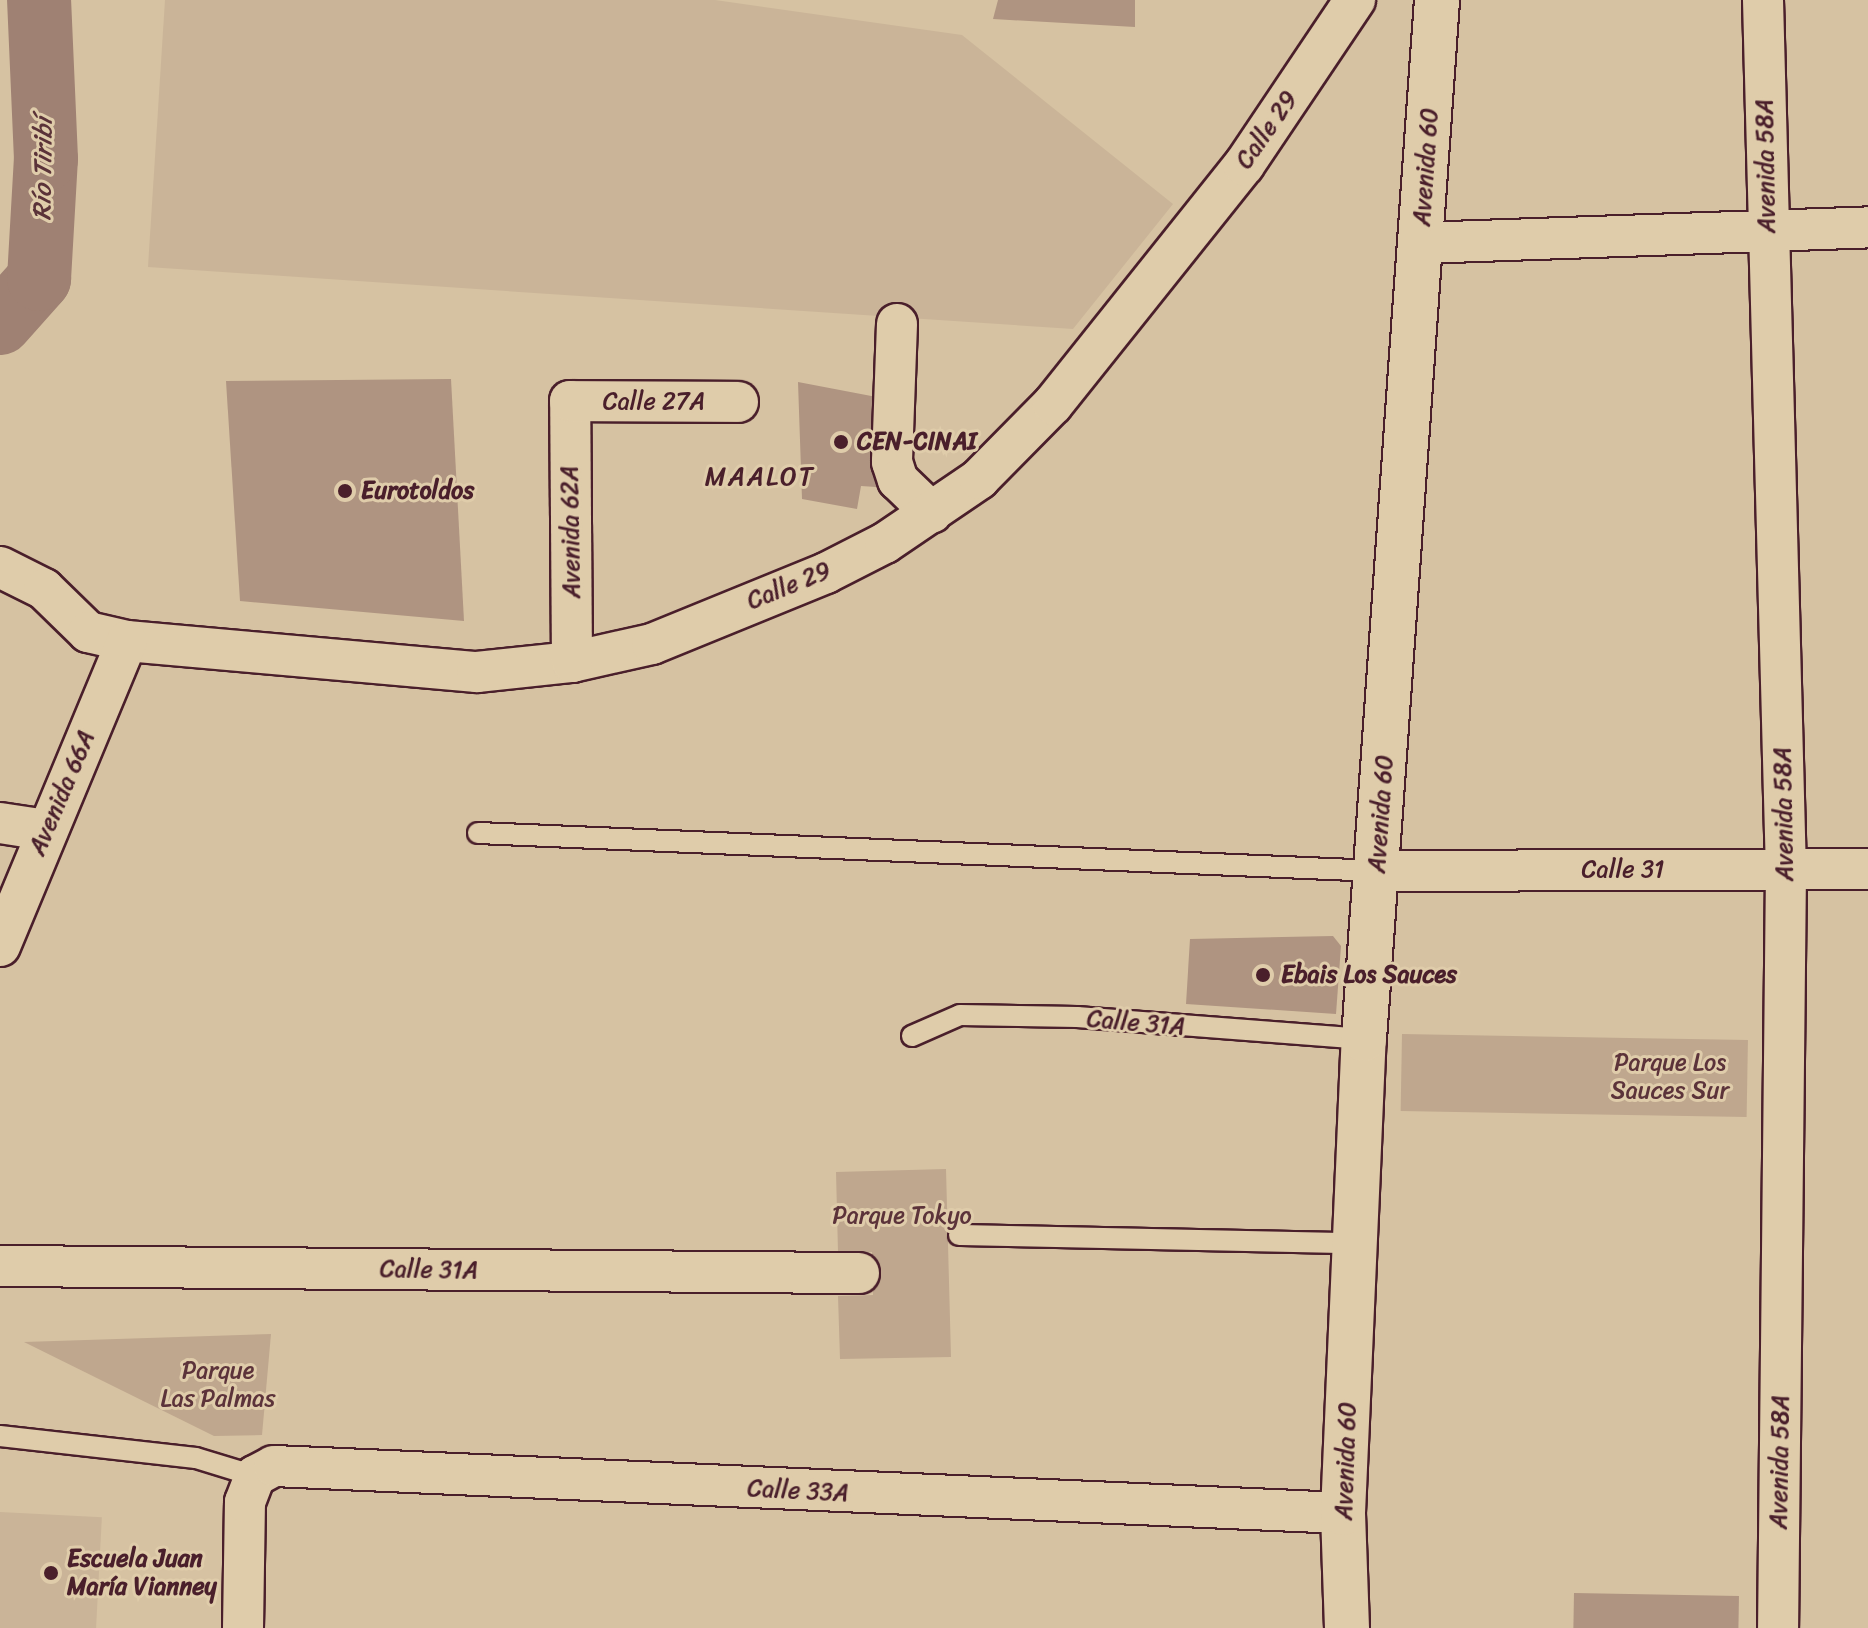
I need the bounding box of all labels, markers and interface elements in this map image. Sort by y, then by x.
street label: Calle 29 [1230,86,1304,174]
street label: Avenida 58A [1750,98,1782,234]
street label: Avenida 60 [1408,107,1444,227]
water label: Río Tiribí [26,117,60,221]
street label: Calle 27A [603,388,705,416]
place label: CEN-CINAI [857,428,977,456]
marker: CEN-CINAI [832,433,850,451]
district label: MAALOT [706,461,814,493]
street label: Avenida 62A [555,465,587,599]
place label: Eurotoldos [361,477,474,505]
marker: Eurotoldos [336,482,354,500]
street label: Calle 29 [743,556,835,616]
street label: Avenida 66A [23,726,101,860]
street label: Avenida 58A [1768,746,1800,882]
street label: Avenida 60 [1363,754,1399,874]
street label: Calle 31 [1582,856,1664,884]
place label: Ebais Los Sauces [1281,961,1459,989]
marker: Ebais Los Sauces [1252,964,1274,986]
street label: Calle 31A [1086,1004,1186,1042]
park label: Parque Los Sauces Sur [1611,1049,1729,1105]
park label: Parque Tokyo [832,1202,972,1230]
street label: Calle 31A [380,1255,478,1285]
park label: Parque Las Palmas [161,1357,275,1413]
street label: Avenida 58A [1764,1394,1796,1530]
street label: Avenida 60 [1330,1401,1362,1521]
street label: Calle 33A [747,1474,849,1508]
place label: Escuela Juan María Vianney [67,1545,216,1601]
marker: Escuela Juan María Vianney [42,1564,60,1582]

